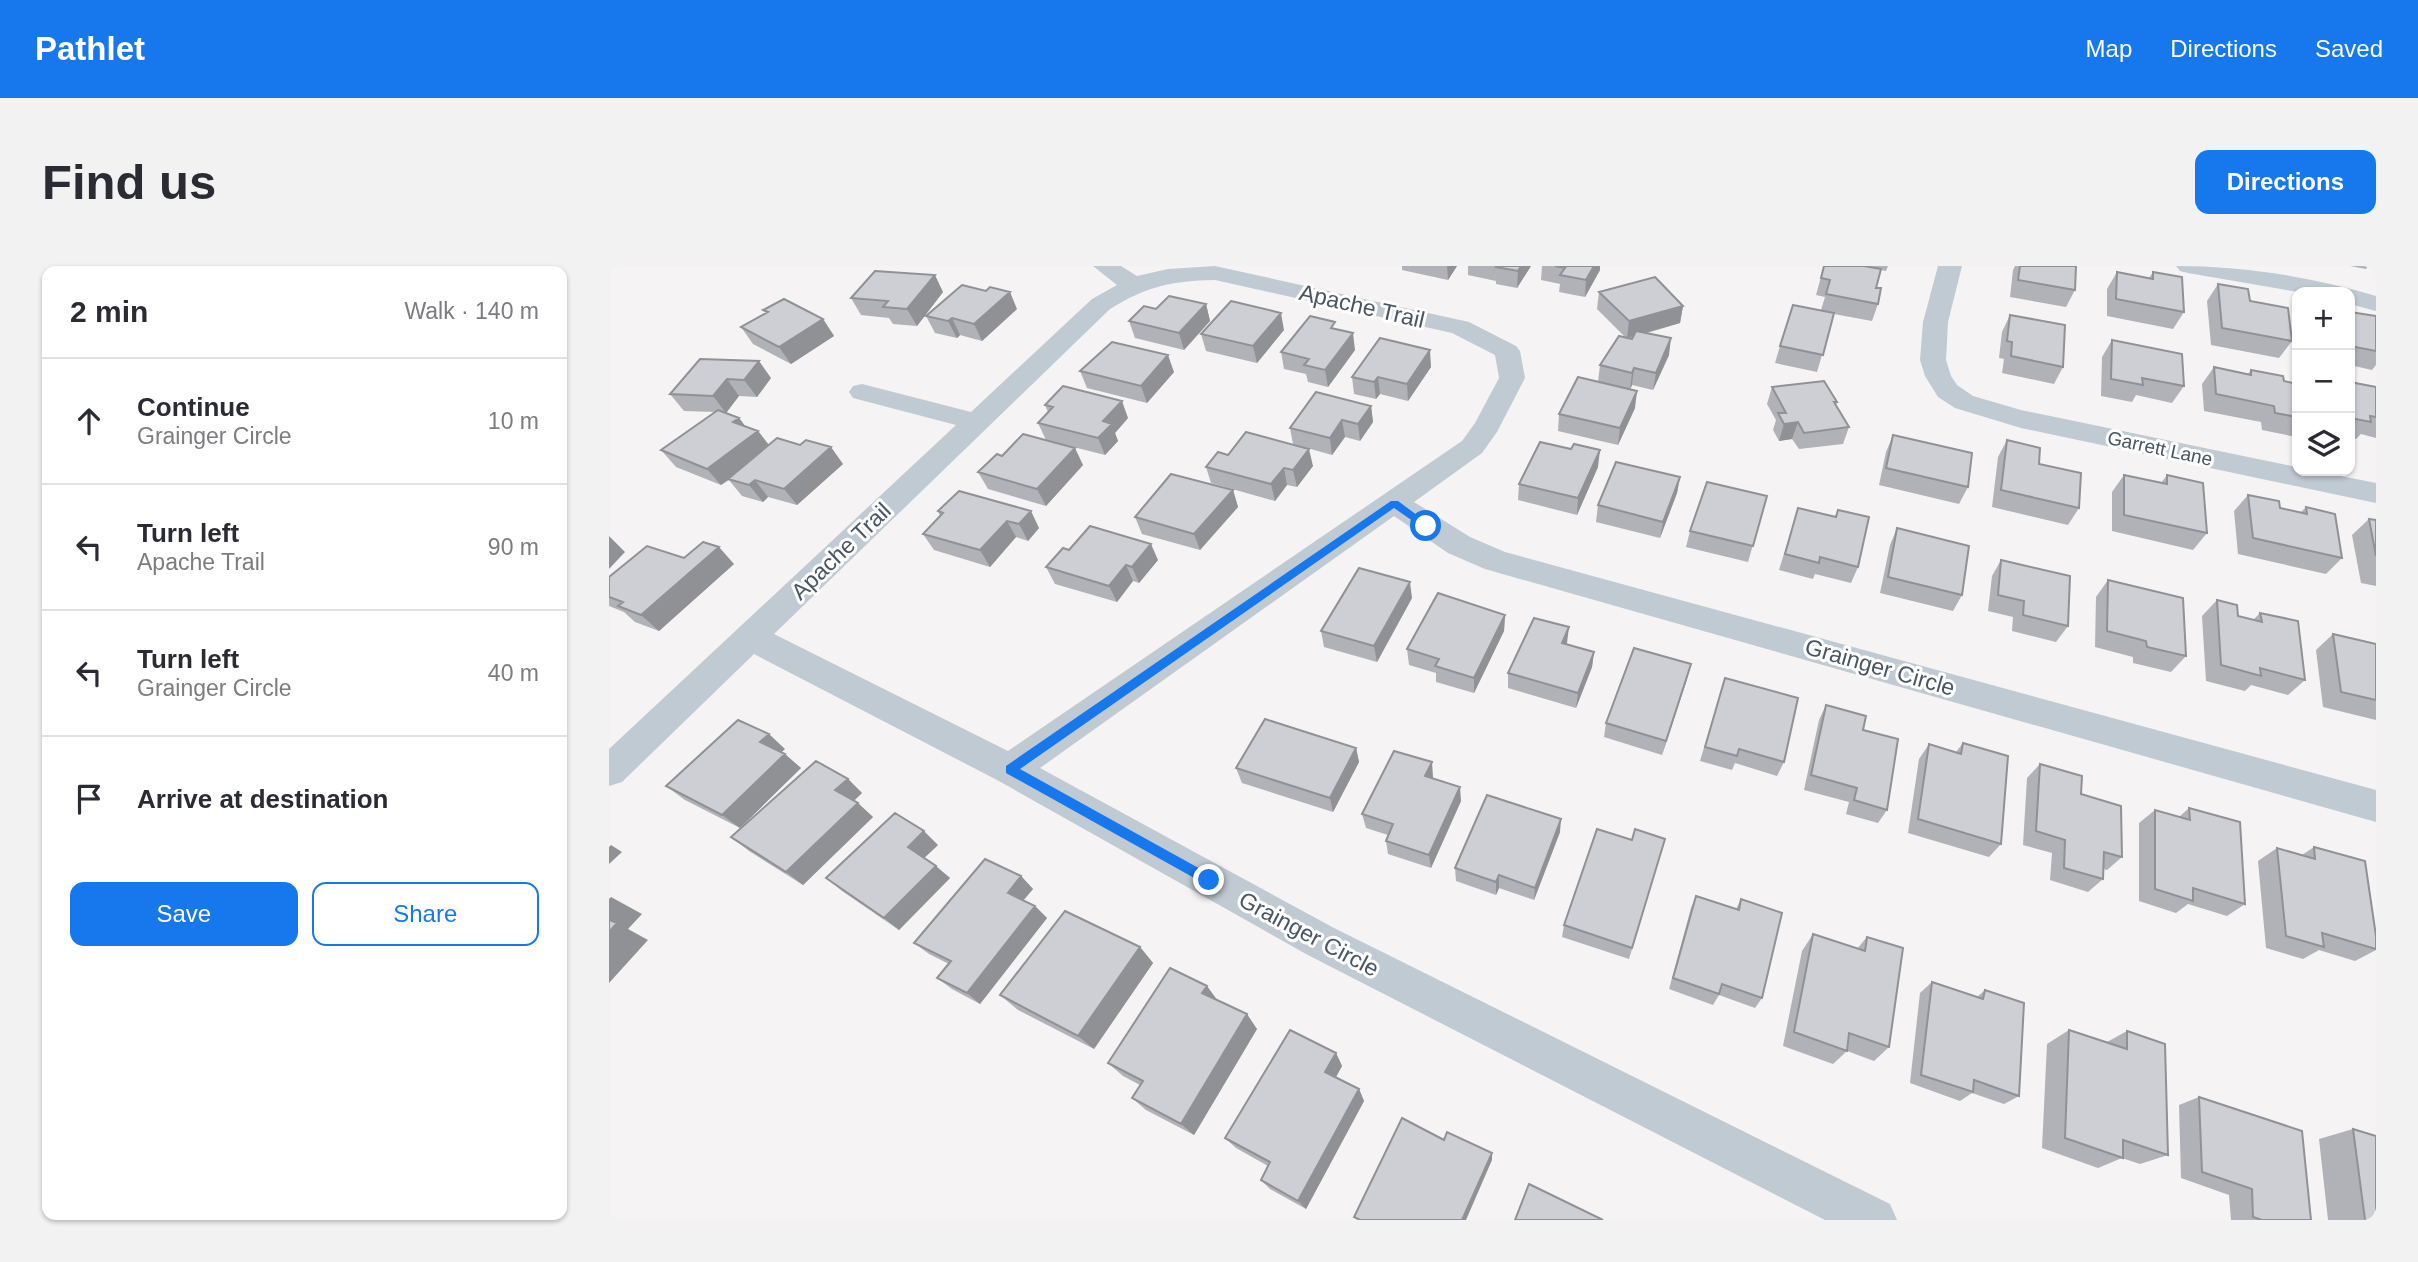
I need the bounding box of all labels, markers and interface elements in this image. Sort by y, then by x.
text: Pathlet [35,30,145,67]
text: Map [2086,35,2132,62]
text: Directions [2170,35,2277,62]
text: Saved [2315,35,2383,62]
button: Directions [2195,150,2376,214]
text: Find us [42,155,216,209]
street label: Apache Trail [1297,279,1427,333]
map controls [2292,287,2355,476]
button: + [2292,287,2355,350]
text: 2 min [70,295,148,328]
text: Walk · 140 m [404,298,539,324]
button: − [2292,350,2355,413]
text: Continue [137,392,250,422]
icon: ahead [70,402,108,440]
text: 10 m [488,408,539,434]
button: layers [2292,413,2355,476]
text: Grainger Circle [137,423,292,449]
street label: Garrett Lane [2106,427,2214,470]
street label: Apache Trail [786,497,896,605]
route start [1410,510,1441,541]
text: Turn left [137,518,239,548]
icon: left [70,528,108,566]
text: 90 m [488,534,539,560]
text: Apache Trail [137,549,265,575]
street label: Grainger Circle [1802,633,1958,701]
text: Turn left [137,644,239,674]
icon: left [70,654,108,692]
text: 40 m [488,660,539,686]
text: Grainger Circle [137,675,292,701]
icon: arrive [70,780,108,818]
text: Arrive at destination [137,784,388,814]
route end [1193,864,1224,895]
button: Save [70,882,298,946]
button: Share [312,882,539,946]
street label: Grainger Circle [1235,886,1383,982]

